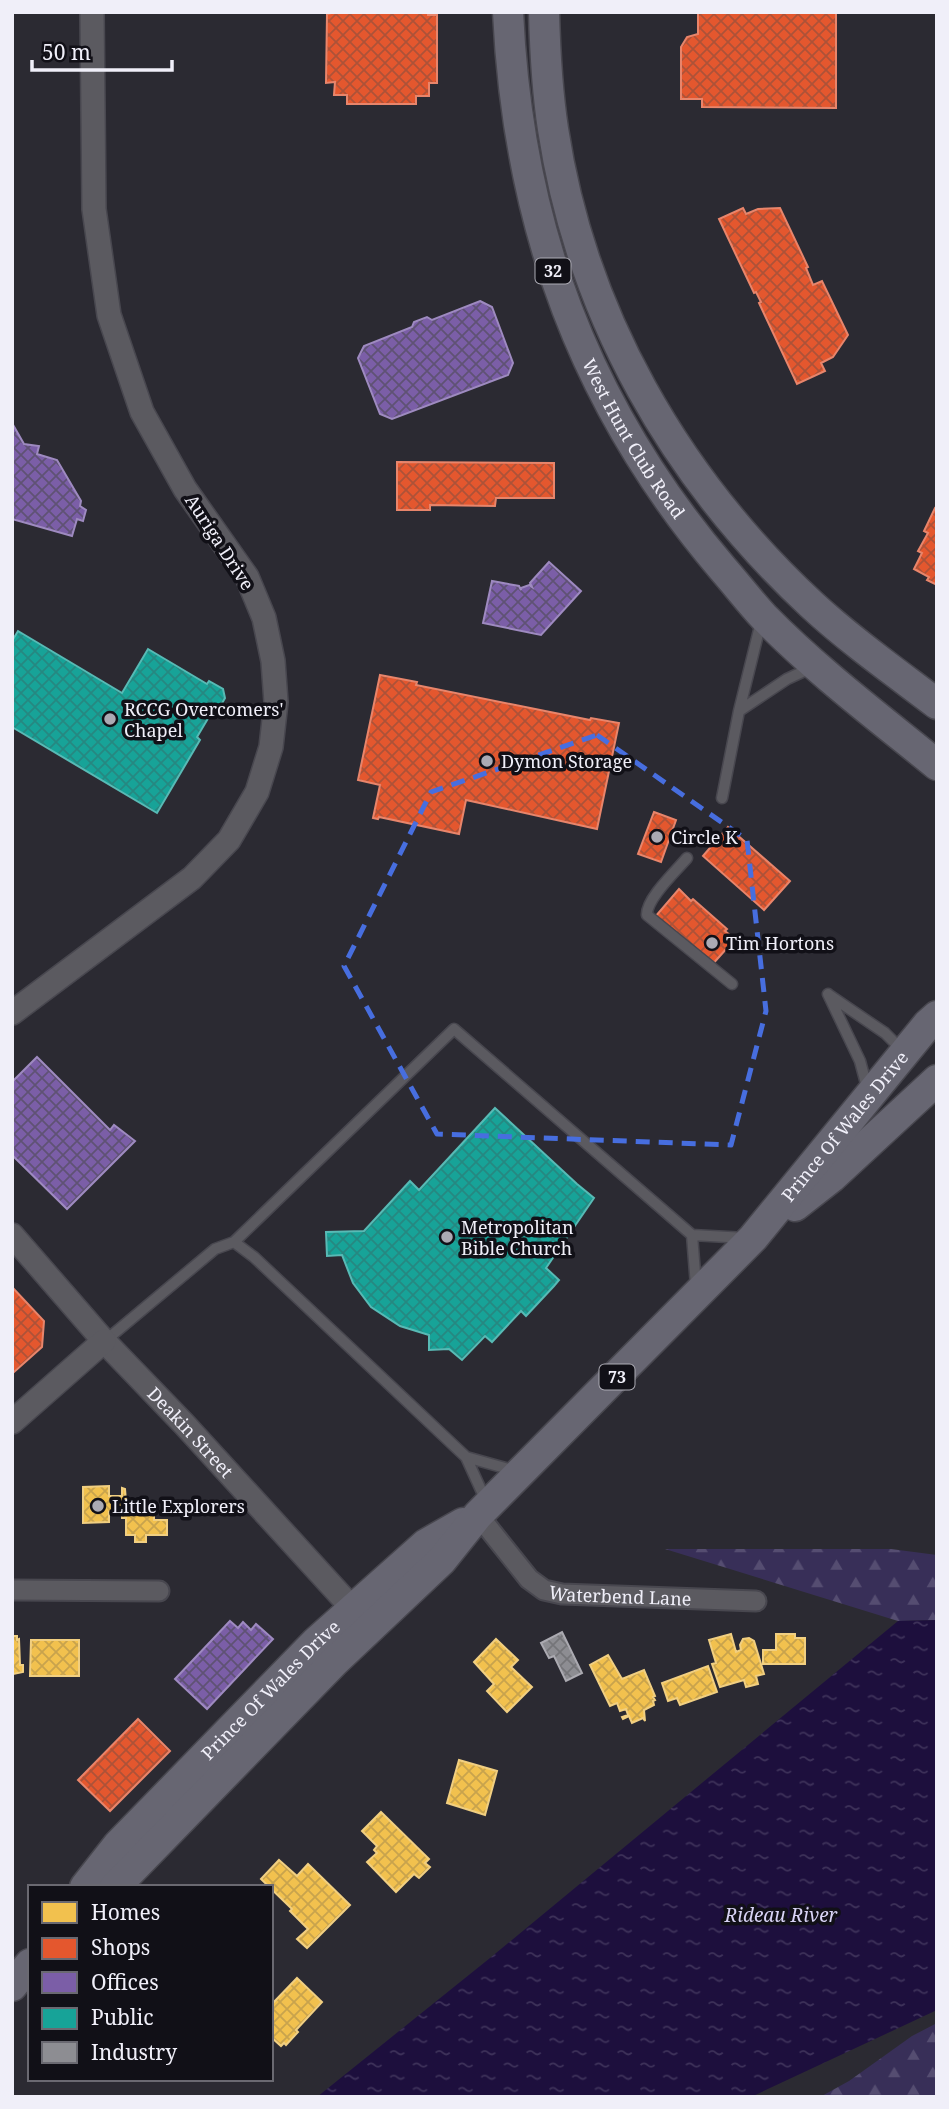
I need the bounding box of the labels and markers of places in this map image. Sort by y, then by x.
place label: RCCG Overcomers' Chapel [124,697,283,742]
marker: RCCG Overcomers' Chapel [102,711,118,727]
place label: Dymon Storage [501,749,632,773]
marker: Dymon Storage [479,753,495,769]
place label: Circle K [671,825,738,849]
marker: Circle K [649,829,665,845]
place label: Tim Hortons [726,931,834,955]
marker: Tim Hortons [704,935,720,951]
place label: Metropolitan Bible Church [461,1215,574,1260]
marker: Metropolitan Bible Church [439,1229,455,1245]
place label: Little Explorers [112,1494,245,1518]
marker: Little Explorers [90,1498,106,1514]

